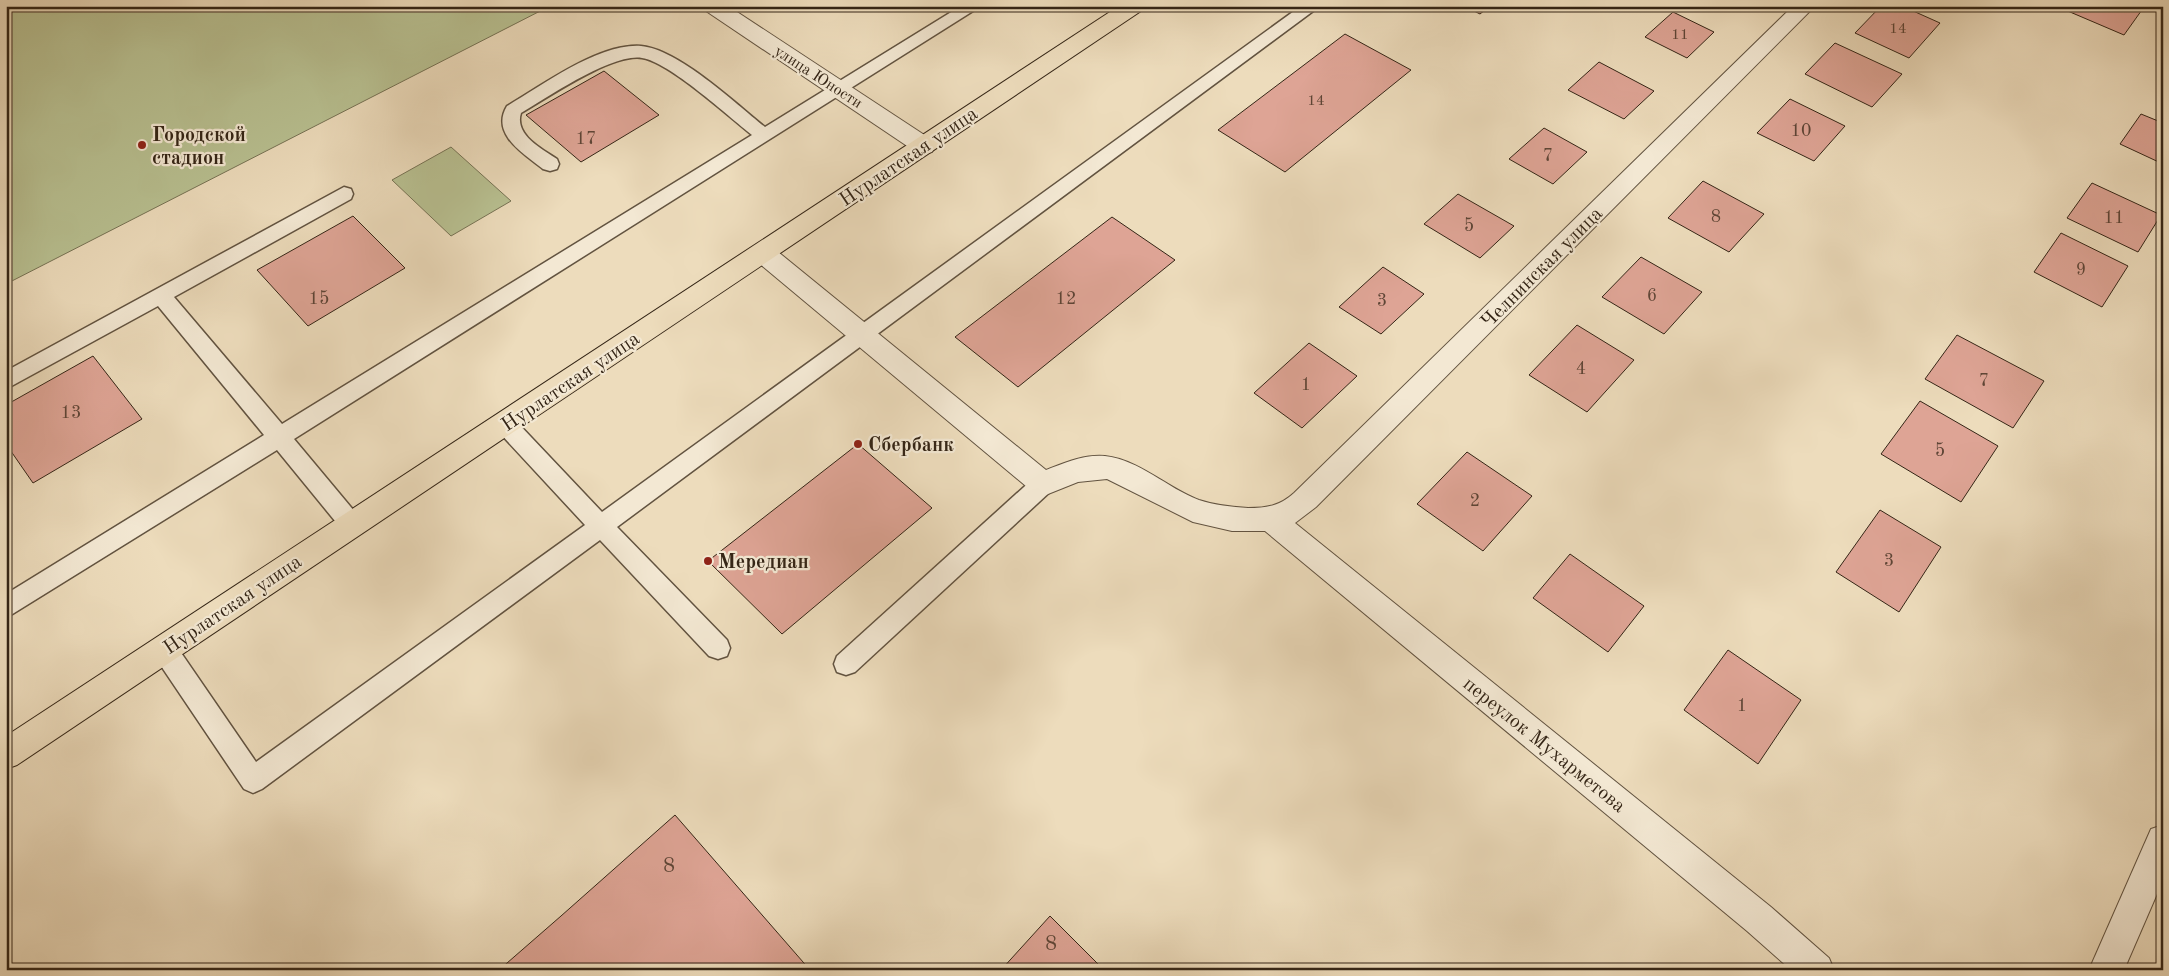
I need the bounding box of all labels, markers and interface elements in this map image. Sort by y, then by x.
house number: 14 [1889,22,1907,37]
house number: 11 [1671,28,1689,43]
street label: улица Юности [771,43,865,112]
house number: 14 [1307,94,1325,109]
street label: Нурлатская улица [836,104,982,211]
house number: 10 [1791,122,1811,140]
place label: Городской стадион [152,126,246,169]
house number: 17 [576,130,596,148]
marker: Городской стадион [136,139,148,151]
house number: 7 [1543,147,1553,165]
street label: Челнинская улица [1478,204,1607,333]
house number: 8 [1711,208,1721,226]
house number: 11 [2104,209,2124,227]
house number: 5 [1464,217,1474,235]
house number: 9 [2076,261,2086,279]
house number: 6 [1647,287,1657,305]
house number: 15 [309,290,329,308]
house number: 12 [1056,290,1076,308]
house number: 3 [1377,292,1387,310]
street label: Нурлатская улица [498,329,644,436]
house number: 4 [1576,360,1586,378]
house number: 7 [1979,372,1989,390]
house number: 1 [1301,376,1311,394]
house number: 13 [61,404,81,422]
place label: Сбербанк [868,436,954,456]
marker: Сбербанк [852,438,864,450]
house number: 5 [1935,442,1945,460]
house number: 2 [1470,492,1480,510]
street label: Нурлатская улица [160,552,306,659]
house number: 3 [1884,552,1894,570]
place label: Мередиан [718,553,809,573]
marker: Мередиан [702,555,714,567]
street label: переулок Мухарметова [1459,674,1629,817]
house number: 1 [1737,697,1747,715]
house number: 8 [663,856,675,877]
house number: 8 [1045,934,1057,955]

